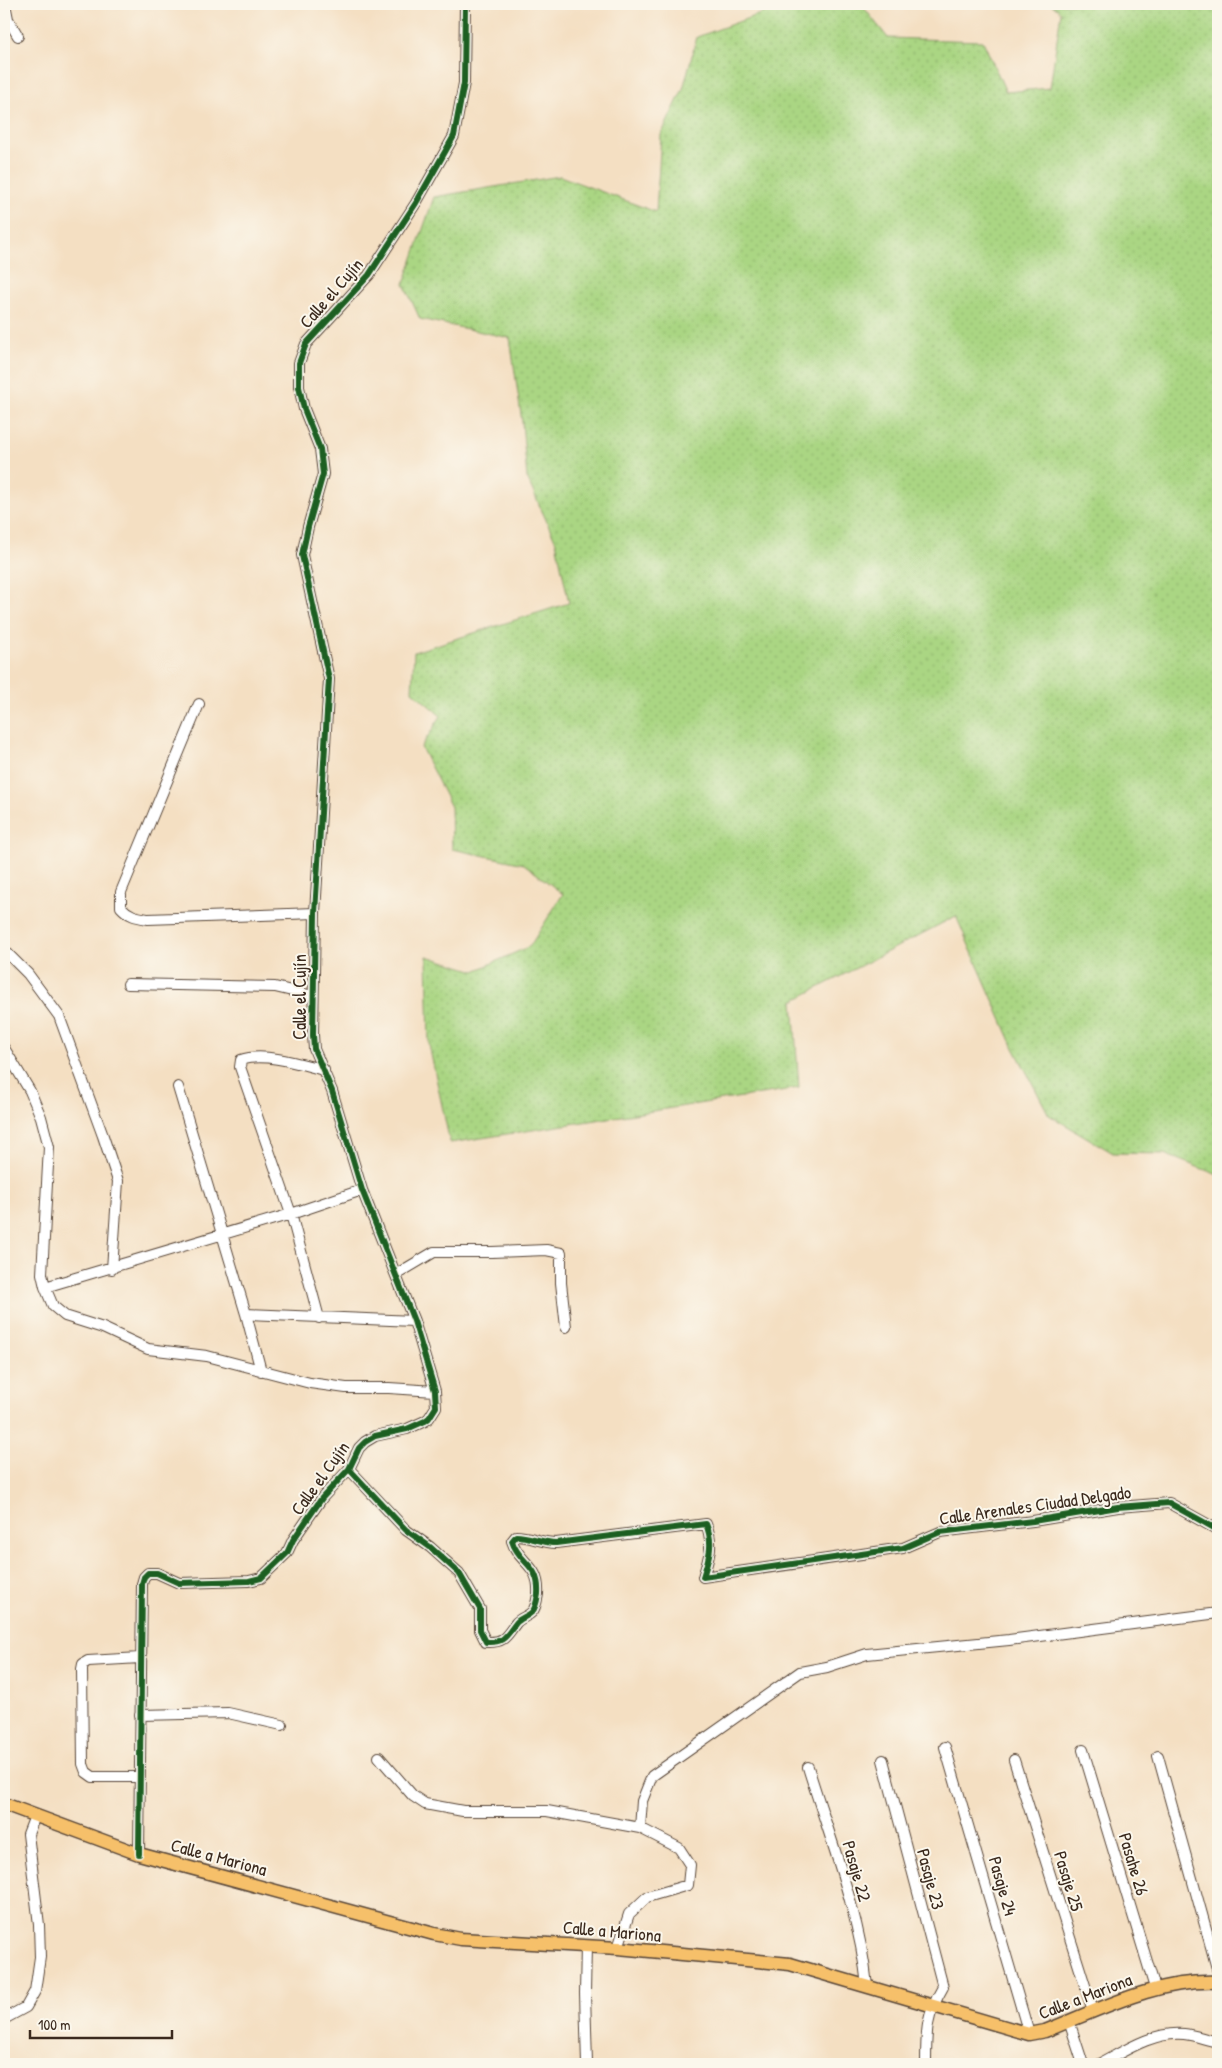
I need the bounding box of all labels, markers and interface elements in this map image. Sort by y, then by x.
street label: Calle el Cujín [294,253,368,333]
street label: Calle el Cujín [287,954,312,1040]
street label: Calle el Cujín [285,1436,355,1520]
street label: Calle Arenales Ciudad Delgado [938,1479,1132,1531]
street label: Pasahe 26 [1113,1830,1155,1898]
street label: Calle a Mariona [168,1832,270,1882]
street label: Pasaje 22 [836,1838,878,1905]
street label: Pasaje 23 [911,1846,951,1912]
street label: Pasaje 25 [1048,1848,1090,1914]
street label: Pasaje 24 [983,1854,1023,1919]
street label: Calle a Mariona [562,1914,662,1948]
street label: Calle a Mariona [1035,1967,1135,2025]
scale bar [30,2008,172,2040]
text: 100 m [38,2014,71,2035]

